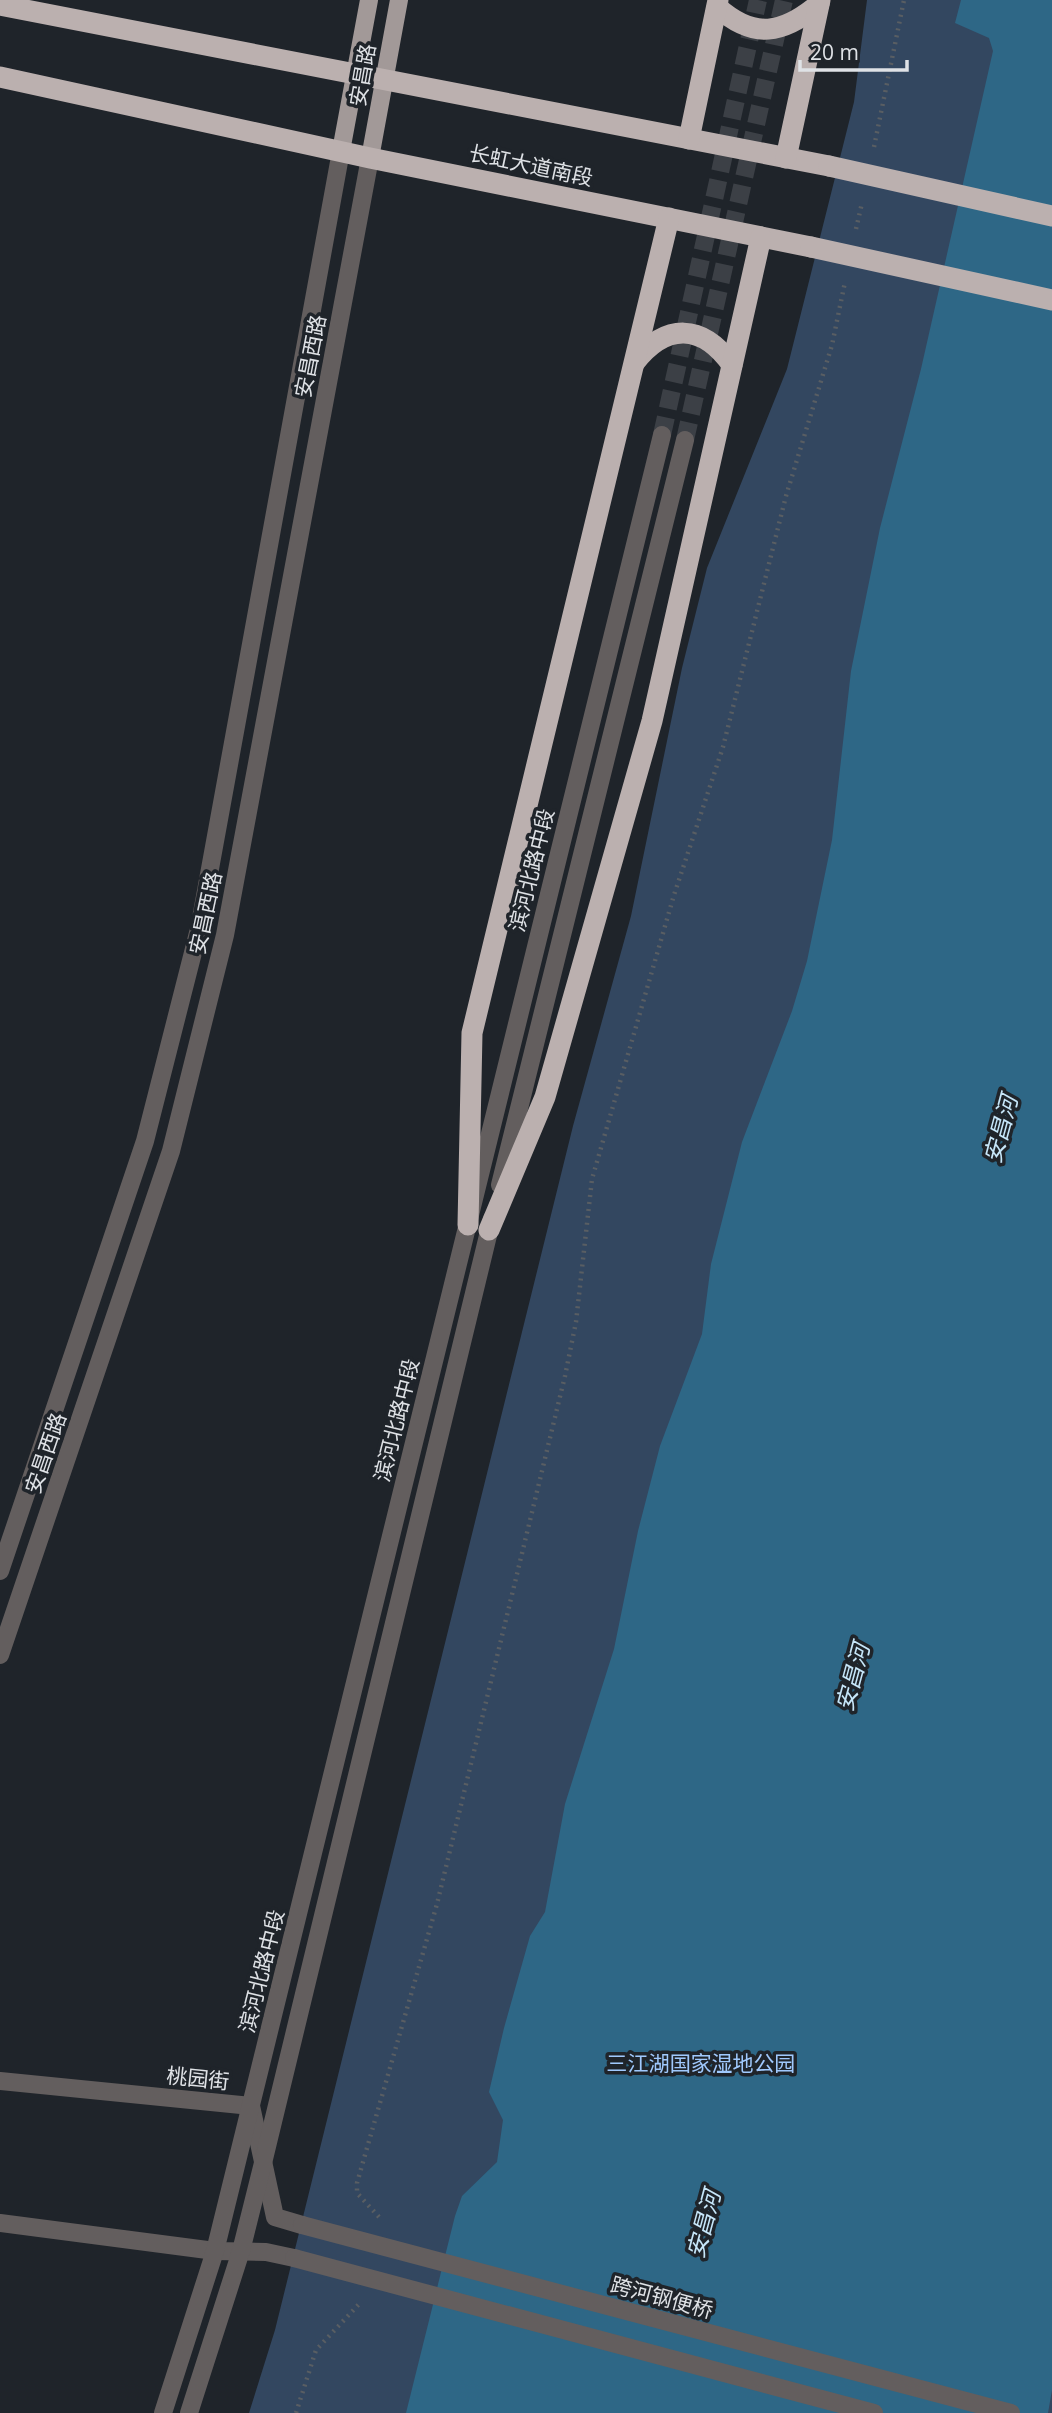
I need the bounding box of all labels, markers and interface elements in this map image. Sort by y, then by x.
scale bar [800,28,907,72]
text: 20 m [810,38,859,66]
street label: 安昌路 [343,42,381,108]
street label: 长虹大道南段 [466,138,596,192]
street label: 安昌西路 [288,312,332,400]
street label: 滨河北路中段 [502,805,560,935]
street label: 安昌西路 [183,869,227,957]
water label: 安昌河 [976,1088,1025,1166]
street label: 滨河北路中段 [367,1355,425,1485]
street label: 安昌西路 [18,1409,72,1497]
water label: 安昌河 [828,1636,877,1714]
street label: 滨河北路中段 [232,1906,290,2036]
park label: 三江湖国家湿地公园 [607,2049,796,2077]
street label: 桃园街 [165,2061,231,2095]
water label: 安昌河 [679,2183,728,2261]
street label: 跨河钢便桥 [608,2270,716,2324]

